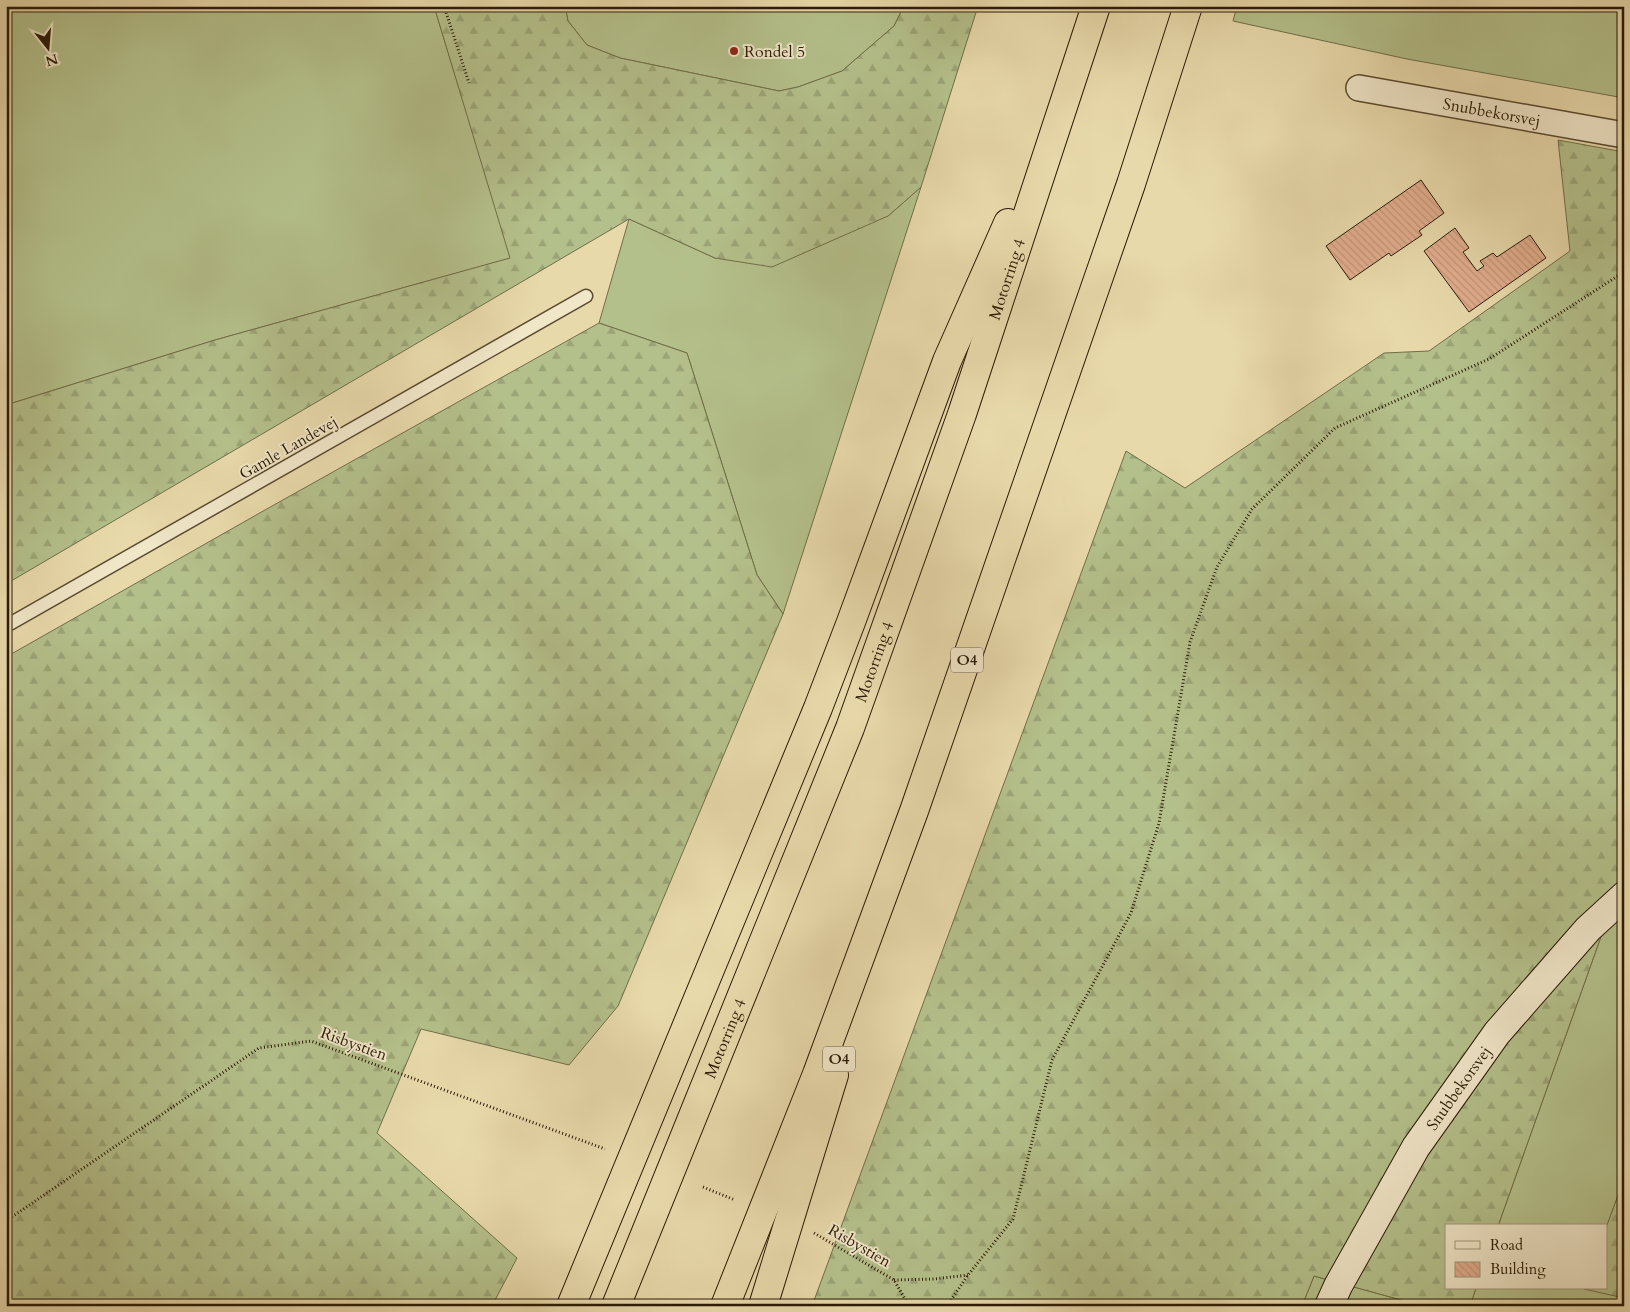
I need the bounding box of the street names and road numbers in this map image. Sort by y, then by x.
street label: Snubbekorsvej [1441,93,1542,132]
street label: Motorring 4 [984,236,1031,323]
street label: Gamle Landevej [235,411,342,485]
street label: Motorring 4 [850,619,899,705]
road number: O4 [951,648,983,672]
street label: Motorring 4 [699,995,751,1082]
street label: Risbystien [317,1022,390,1066]
street label: Snubbekorsvej [1421,1042,1496,1135]
road number: O4 [823,1046,855,1072]
street label: Risbystien [824,1219,895,1273]

